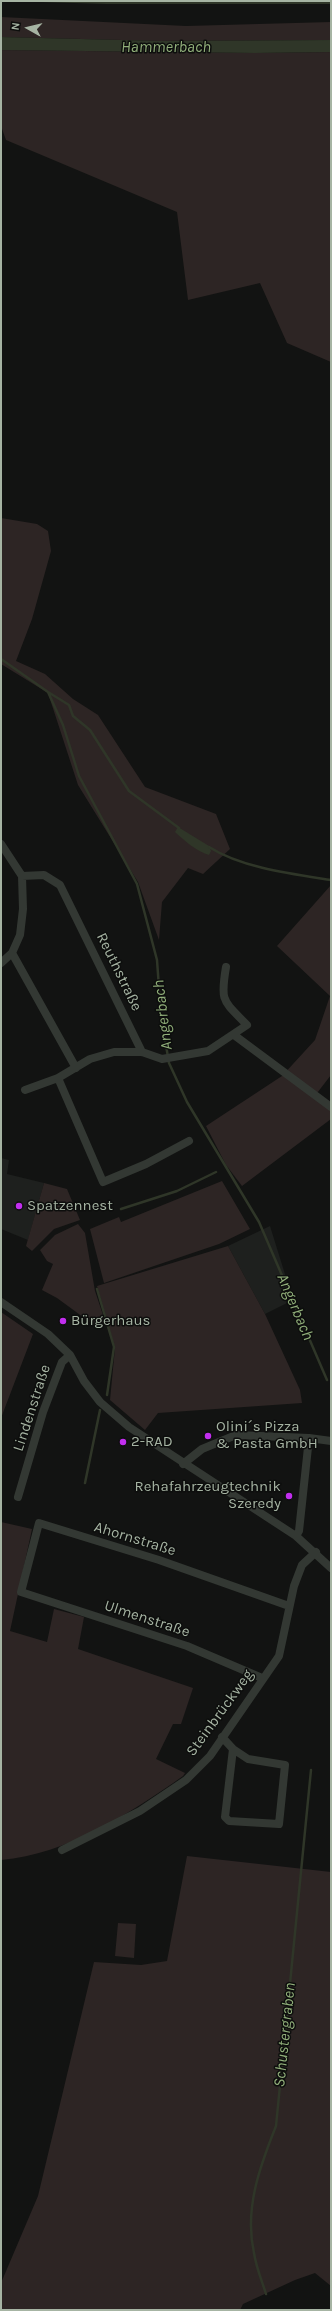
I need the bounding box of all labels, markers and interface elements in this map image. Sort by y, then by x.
north arrow [8,8,48,48]
text: N [9,21,23,31]
water label: Hammerbach [121,37,211,57]
street label: Reuthstraße [92,930,146,1014]
water label: Angerbach [149,979,177,1051]
place label: Spatzennest [27,1197,113,1215]
marker: Spatzennest [14,1201,24,1211]
water label: Angerbach [272,1271,318,1343]
place label: Bürgerhaus [71,1312,150,1330]
marker: Bürgerhaus [58,1316,68,1326]
street label: Lindenstraße [9,1362,55,1454]
place label: Olini´s Pizza & Pasta GmbH [216,1418,318,1453]
marker: Olini´s Pizza & Pasta GmbH [203,1431,213,1441]
place label: 2-RAD [131,1433,173,1451]
marker: 2-RAD [118,1437,128,1447]
place label: Rehafahrzeugtechnik Szeredy [134,1478,281,1513]
marker: Rehafahrzeugtechnik Szeredy [284,1491,294,1501]
street label: Ahornstraße [92,1518,178,1560]
street label: Ulmenstraße [102,1597,192,1641]
street label: Steinbrückweg [183,1666,257,1760]
water label: Schustergraben [270,1982,300,2088]

